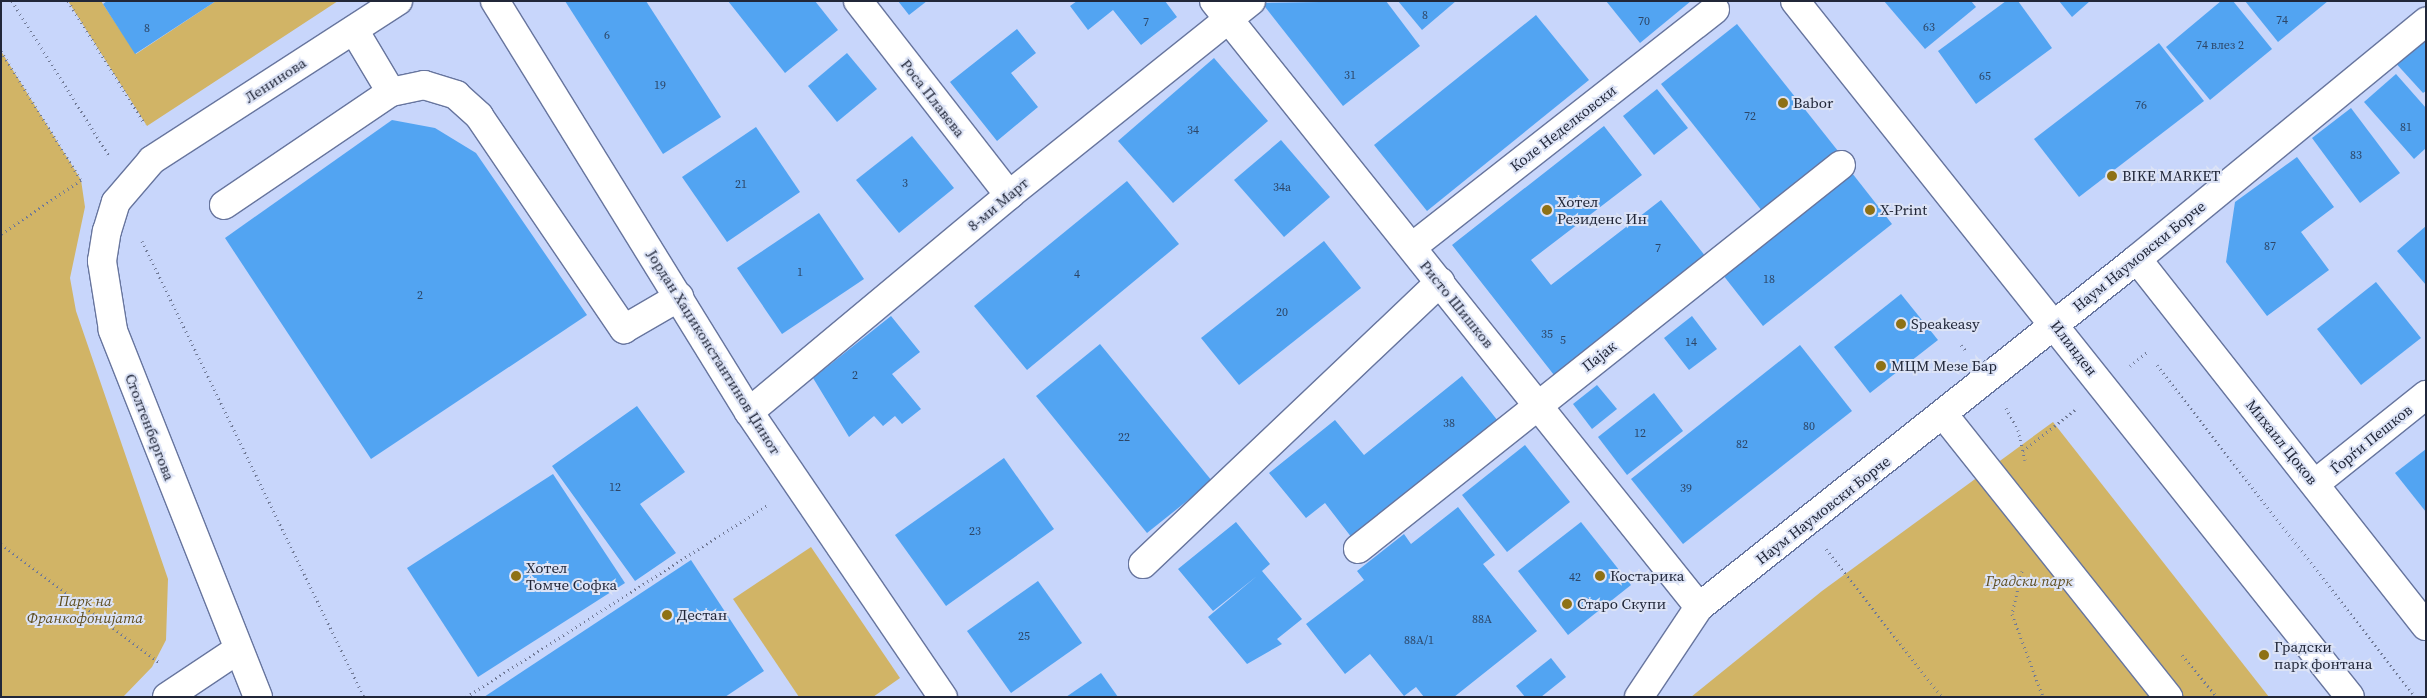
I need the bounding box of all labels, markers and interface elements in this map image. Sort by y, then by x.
house number: 8 [1422,9,1428,23]
house number: 74 [2276,14,2288,28]
house number: 70 [1638,15,1650,29]
house number: 7 [1143,16,1149,30]
house number: 63 [1923,21,1935,35]
house number: 8 [144,22,150,36]
house number: 6 [604,29,610,43]
house number: 74 влез 2 [2196,39,2244,53]
street label: Ленинова [241,53,309,107]
street label: Роса Плавева [897,55,969,141]
house number: 31 [1344,69,1356,83]
house number: 65 [1979,70,1991,84]
house number: 19 [654,79,666,93]
street label: Коле Неделковски [1506,81,1620,175]
place label: Babor [1793,94,1833,112]
marker: Babor [1777,97,1789,109]
house number: 76 [2135,99,2147,113]
house number: 72 [1744,110,1756,124]
house number: 81 [2400,121,2412,135]
house number: 34 [1187,124,1199,138]
house number: 83 [2350,149,2362,163]
place label: BIKE MARKET [2122,167,2220,185]
marker: BIKE MARKET [2106,170,2118,182]
street label: 8-ми Март [964,173,1032,235]
house number: 3 [902,177,908,191]
house number: 21 [735,178,747,192]
house number: 34a [1273,181,1291,195]
place label: Хотел Резиденс Ин [1557,192,1647,227]
street label: Наум Наумовски Борче [2069,197,2209,315]
place label: X-Print [1880,201,1927,219]
marker: Хотел Резиденс Ин [1541,204,1553,216]
marker: X-Print [1864,204,1876,216]
house number: 87 [2264,240,2276,254]
house number: 7 [1655,242,1661,256]
street label: Јордан Хаџиконстантинов Џинот [643,246,785,458]
street label: Ристо Шишков [1416,257,1498,351]
house number: 1 [797,266,803,280]
house number: 4 [1074,268,1080,282]
house number: 18 [1763,273,1775,287]
house number: 2 [417,289,423,303]
house number: 20 [1276,306,1288,320]
place label: Speakeasy [1911,315,1980,333]
street label: Илинден [2047,317,2101,379]
marker: Speakeasy [1895,318,1907,330]
house number: 35 [1541,328,1553,342]
house number: 5 [1560,334,1566,348]
house number: 14 [1685,336,1697,350]
street label: Пајак [1578,337,1620,375]
place label: МЦМ Мезе Бар [1891,357,1997,375]
marker: МЦМ Мезе Бар [1875,360,1887,372]
house number: 2 [852,369,858,383]
street label: Столтенбергова [121,371,179,483]
street label: Михаил Цоков [2242,396,2322,488]
street label: Ѓорѓи Пешков [2327,401,2415,477]
house number: 38 [1443,417,1455,431]
house number: 80 [1803,420,1815,434]
house number: 12 [1634,427,1646,441]
house number: 22 [1118,431,1130,445]
house number: 82 [1736,438,1748,452]
street label: Наум Наумовски Борче [1752,452,1894,568]
house number: 12 [609,481,621,495]
house number: 39 [1680,482,1692,496]
house number: 23 [969,525,981,539]
place label: Хотел Томче Софка [526,558,617,593]
place label: Костарика [1610,567,1684,585]
marker: Хотел Томче Софка [510,570,522,582]
marker: Костарика [1594,570,1606,582]
house number: 42 [1569,571,1581,585]
park label: Градски парк [1985,572,2073,590]
park label: Парк на Франкофонијата [27,591,143,626]
place label: Старо Скупи [1577,595,1666,613]
marker: Старо Скупи [1561,598,1573,610]
place label: Дестан [677,606,727,624]
marker: Дестан [661,609,673,621]
house number: 88A [1472,613,1492,627]
house number: 25 [1018,630,1030,644]
house number: 88A/1 [1404,634,1434,648]
place label: Градски парк фонтана [2274,637,2372,672]
marker: Градски парк фонтана [2258,649,2270,661]

